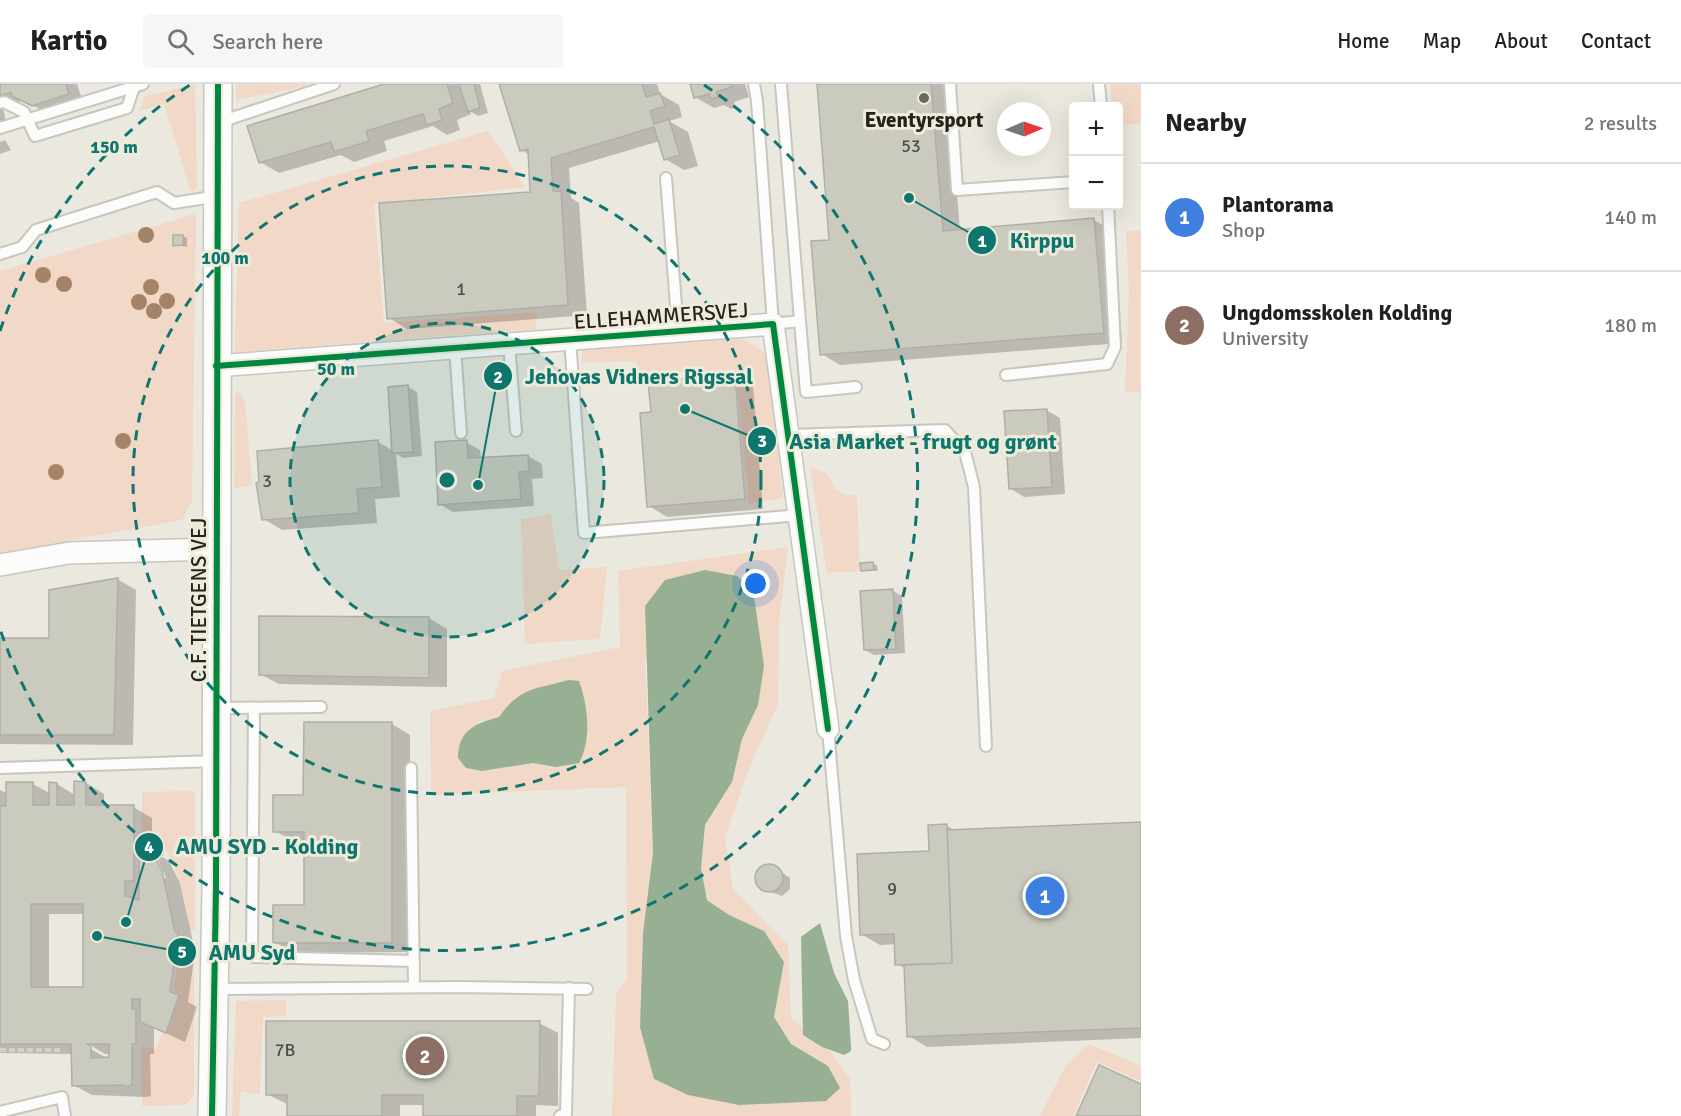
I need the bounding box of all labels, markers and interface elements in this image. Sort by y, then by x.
search box [143,14,563,68]
text: Kartio [30,24,107,58]
icon: search [164,25,197,58]
text: Search here [212,28,323,55]
text: Home [1337,28,1390,54]
text: Map [1423,28,1461,54]
text: About [1494,28,1548,54]
text: Contact [1581,28,1651,54]
marker: Eventyrsport [917,91,931,105]
north arrow [997,102,1051,156]
map controls [1069,102,1123,210]
button: + [1069,102,1123,156]
place label: Eventyrsport [865,107,984,133]
text: Nearby [1165,107,1246,139]
text: 2 results [1584,111,1657,136]
house number: 53 [901,135,921,157]
text: 150 m [90,136,138,158]
button: − [1069,156,1123,210]
text: Plantorama [1222,191,1334,218]
text: 1 [1179,205,1190,230]
text: 140 m [1604,205,1657,230]
text: Shop [1222,218,1265,243]
callout: Kirppu [967,220,1086,260]
text: Kirppu [1010,227,1074,254]
text: 1 [977,230,987,252]
text: 100 m [201,247,249,269]
house number: 1 [456,278,466,300]
street label: ELLEHAMMERSVEJ [573,297,749,335]
text: Ungdomsskolen Kolding [1222,299,1452,326]
text: 2 [1179,313,1190,338]
text: 180 m [1604,313,1657,338]
text: University [1222,326,1308,351]
callout: Jehovas Vidners Rigssal [483,356,765,396]
text: 50 m [317,358,355,380]
text: Jehovas Vidners Rigssal [525,363,753,390]
text: 2 [493,366,503,388]
callout: Asia Market - frugt og grønt [747,421,1069,461]
text: Asia Market - frugt og grønt [789,428,1057,455]
text: 3 [757,430,767,452]
house number: 3 [262,470,272,492]
centre of rings [437,470,457,490]
street label: C.F. TIETGENS VEJ [186,518,212,682]
your location [741,569,770,598]
callout: AMU SYD - Kolding [134,827,370,867]
text: AMU SYD - Kolding [176,833,359,860]
text: 4 [144,836,154,858]
pin: 1 [1026,874,1064,918]
house number: 9 [887,878,897,900]
callout: AMU Syd [167,932,308,972]
text: AMU Syd [209,939,295,966]
text: 5 [177,941,187,963]
pin: 2 [406,1034,444,1078]
house number: 7B [275,1039,295,1061]

